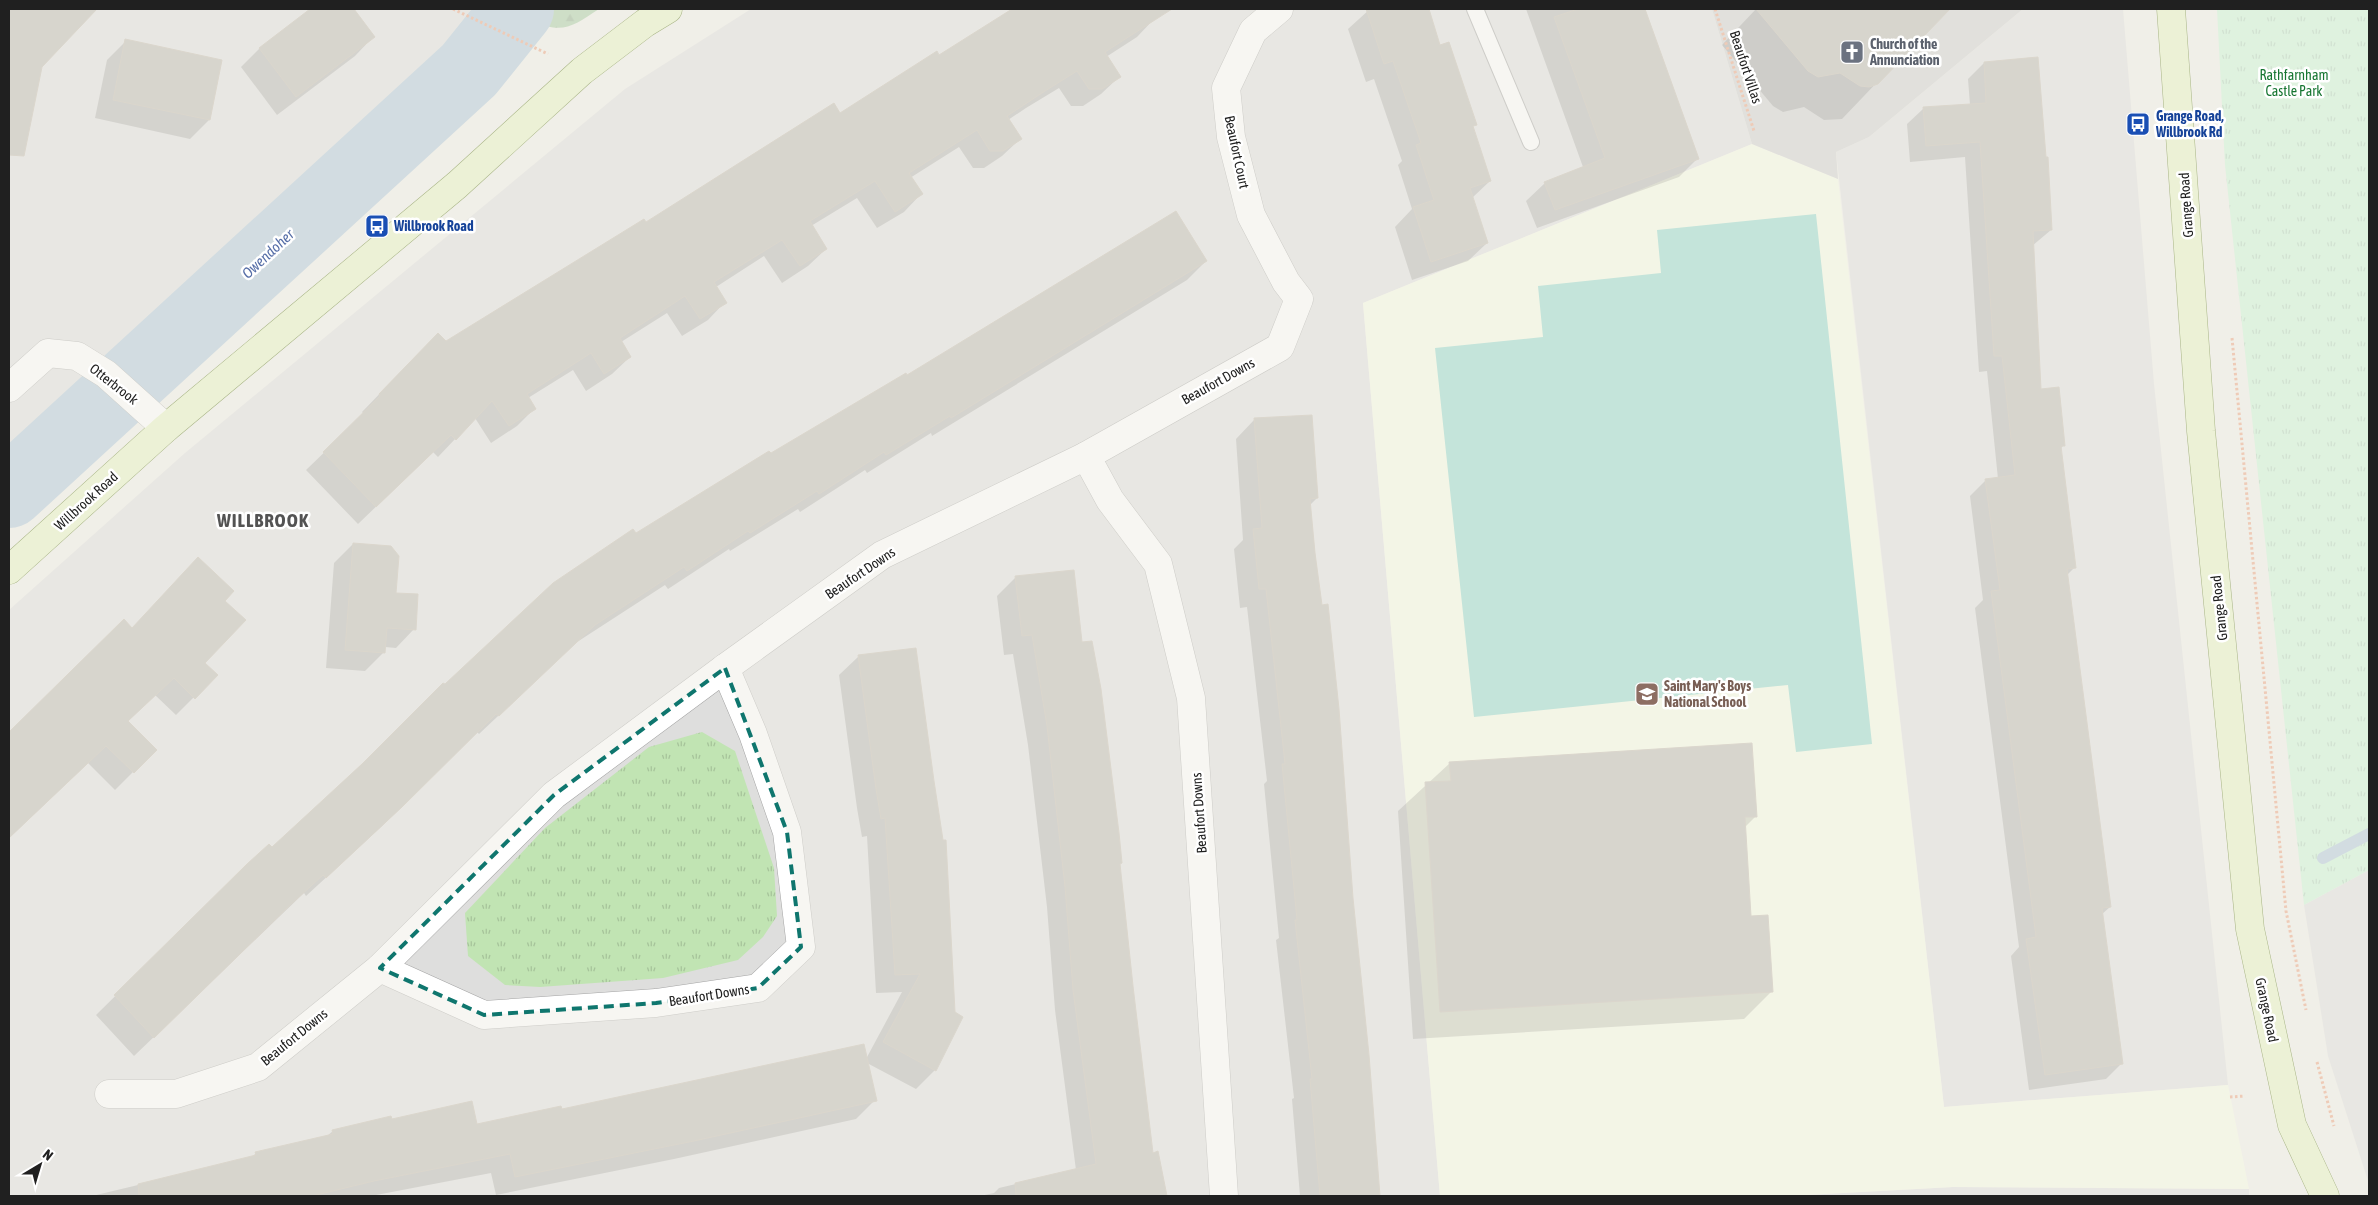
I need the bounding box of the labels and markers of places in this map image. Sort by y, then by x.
place label: Church of the Annunciation [1869,36,1940,68]
church icon: Church of the Annunciation [1839,39,1865,65]
place label: Grange Road, Willbrook Rd [2155,108,2224,140]
bus stop icon: Grange Road, Willbrook Rd [2125,111,2151,137]
bus stop icon: Willbrook Road [364,213,390,239]
place label: Willbrook Road [393,218,474,234]
place label: Saint Mary's Boys National School [1664,678,1751,710]
school or university icon: Saint Mary's Boys National School [1634,681,1660,707]

